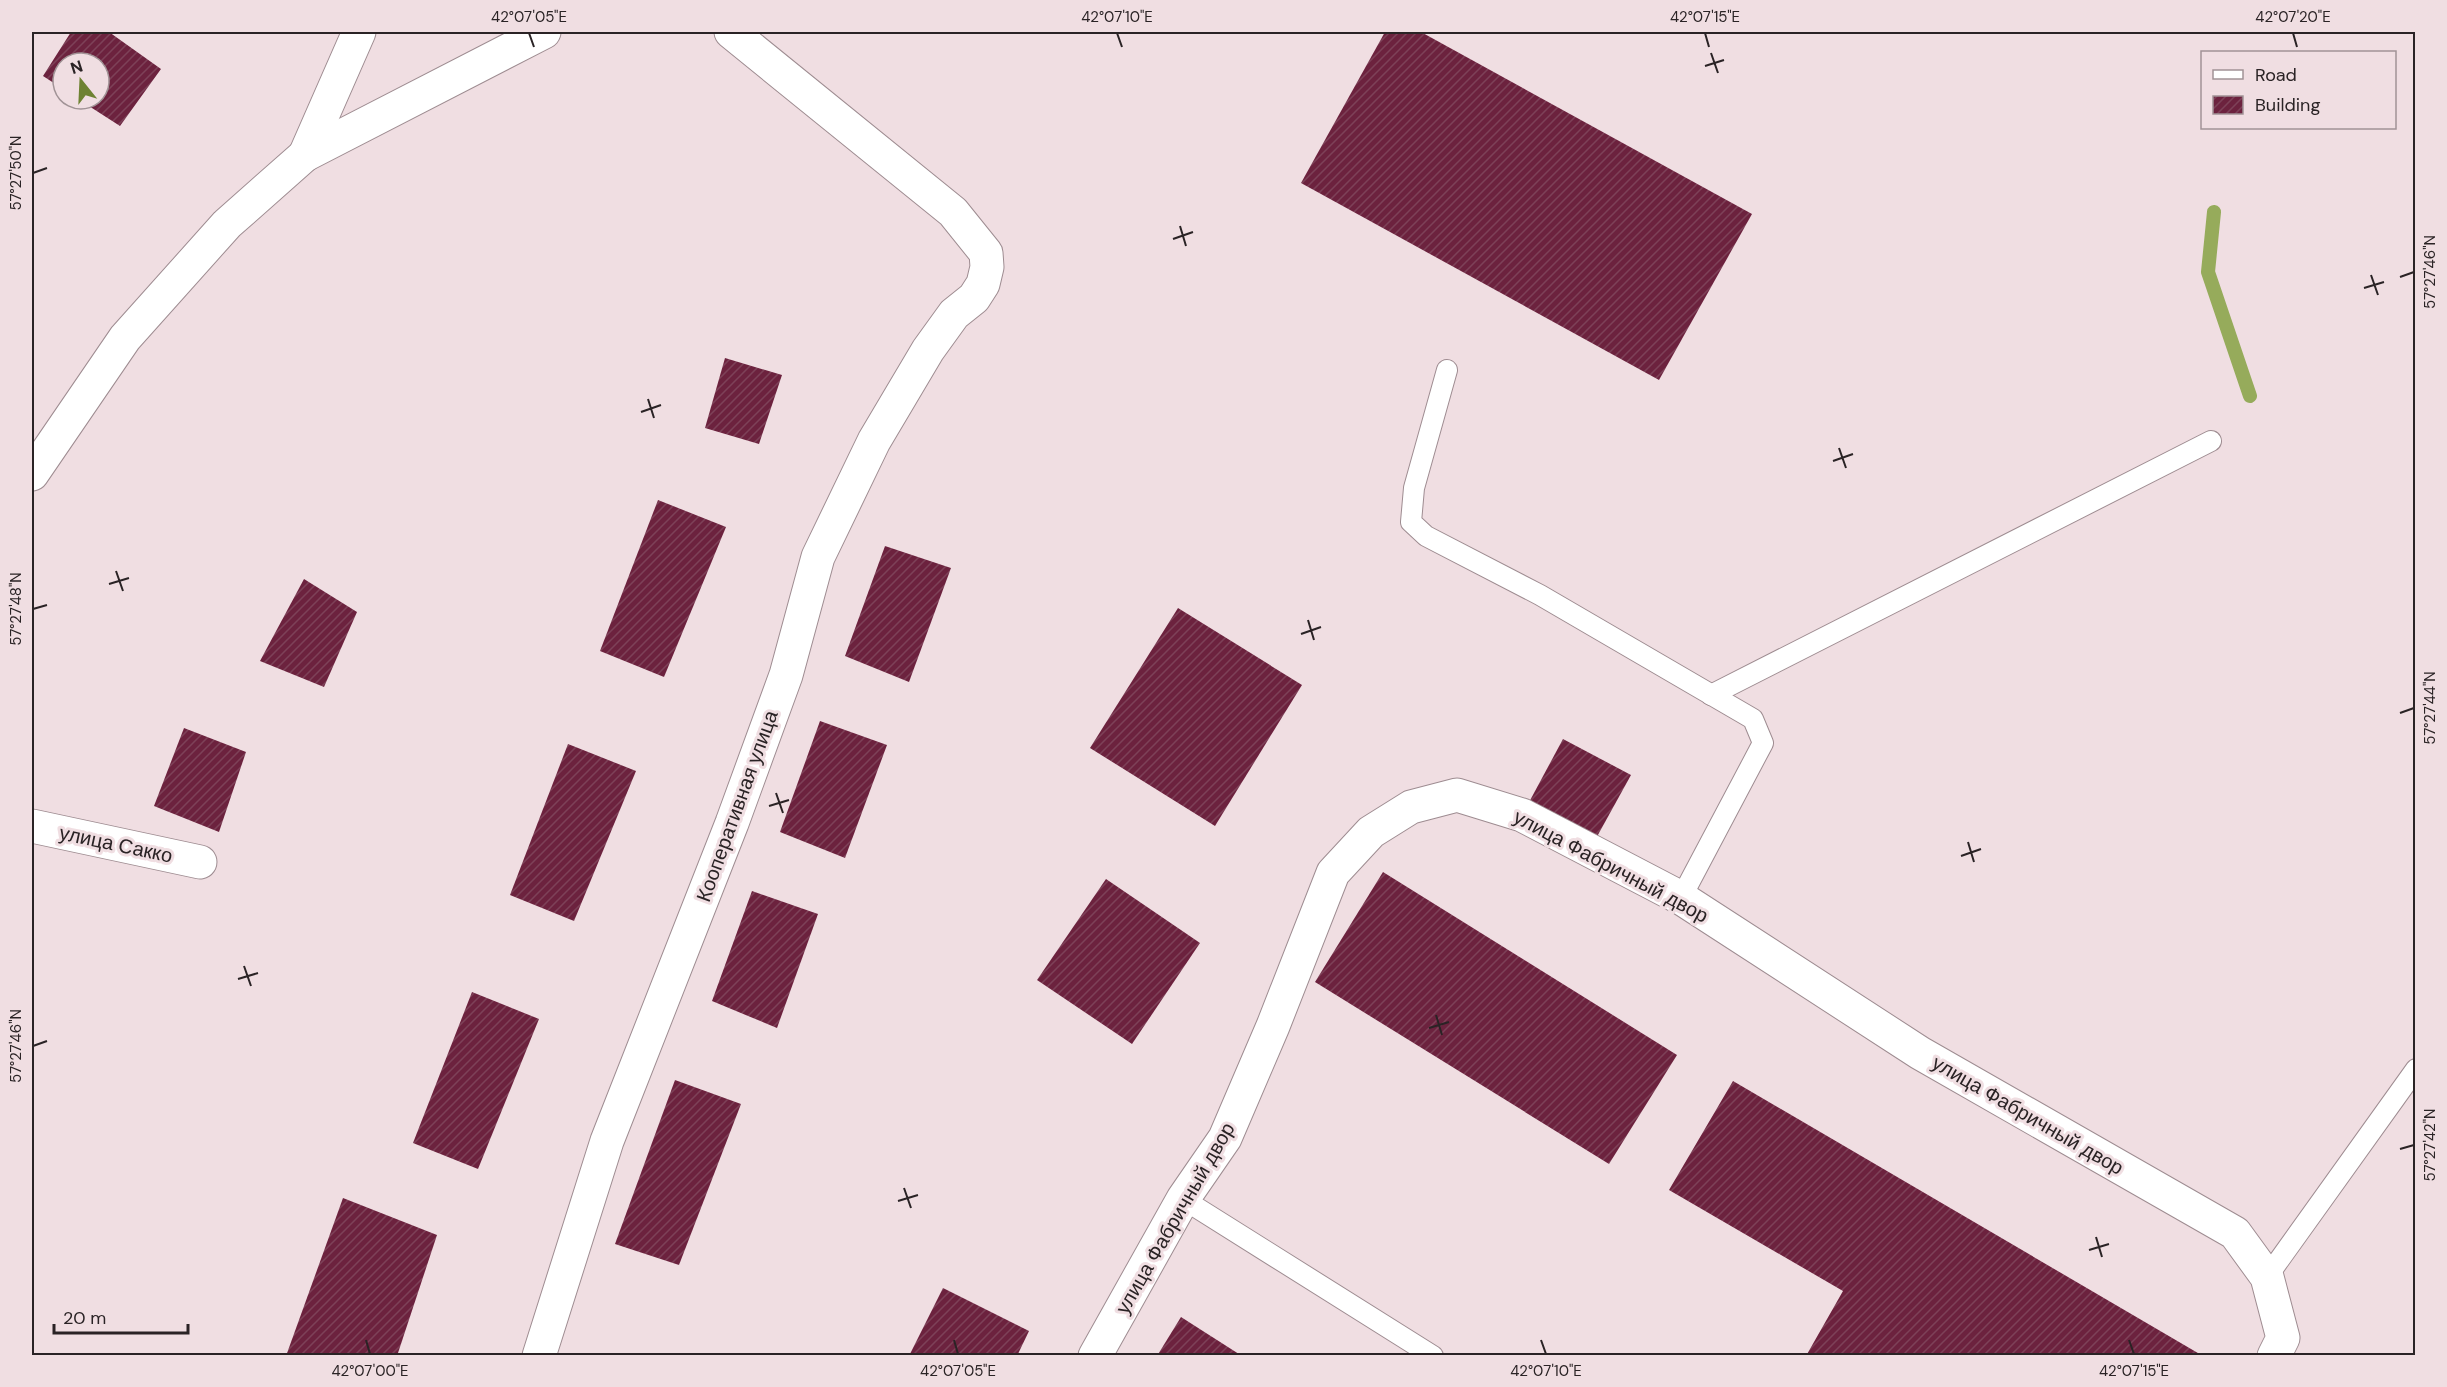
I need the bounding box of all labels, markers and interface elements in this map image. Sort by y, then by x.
text: 42°07'05"E [491,7,567,27]
text: 42°07'10"E [1081,7,1153,27]
text: 42°07'15"E [1670,7,1740,27]
text: 42°07'20"E [2255,7,2331,27]
north arrow [51,51,111,111]
legend [2201,51,2396,129]
text: N [68,55,85,79]
text: Road [2255,63,2297,87]
text: Building [2255,93,2320,117]
text: 57°27'50"N [6,136,26,210]
text: 57°27'46"N [2420,235,2440,309]
text: 57°27'48"N [6,572,26,646]
text: 57°27'44"N [2420,671,2440,745]
street label: Кооперативная улица [690,706,784,905]
street label: улица Фабричный двор [1509,804,1713,928]
street label: улица Сакко [57,819,175,869]
text: 57°27'46"N [6,1009,26,1083]
street label: улица Фабричный двор [1928,1049,2128,1181]
text: 57°27'42"N [2420,1109,2440,1181]
street label: улица Фабричный двор [1109,1118,1241,1318]
scale bar [54,1297,188,1335]
text: 20 m [63,1306,106,1330]
text: 42°07'00"E [331,1361,409,1381]
text: 42°07'05"E [920,1361,996,1381]
text: 42°07'10"E [1510,1361,1582,1381]
text: 42°07'15"E [2099,1361,2169,1381]

